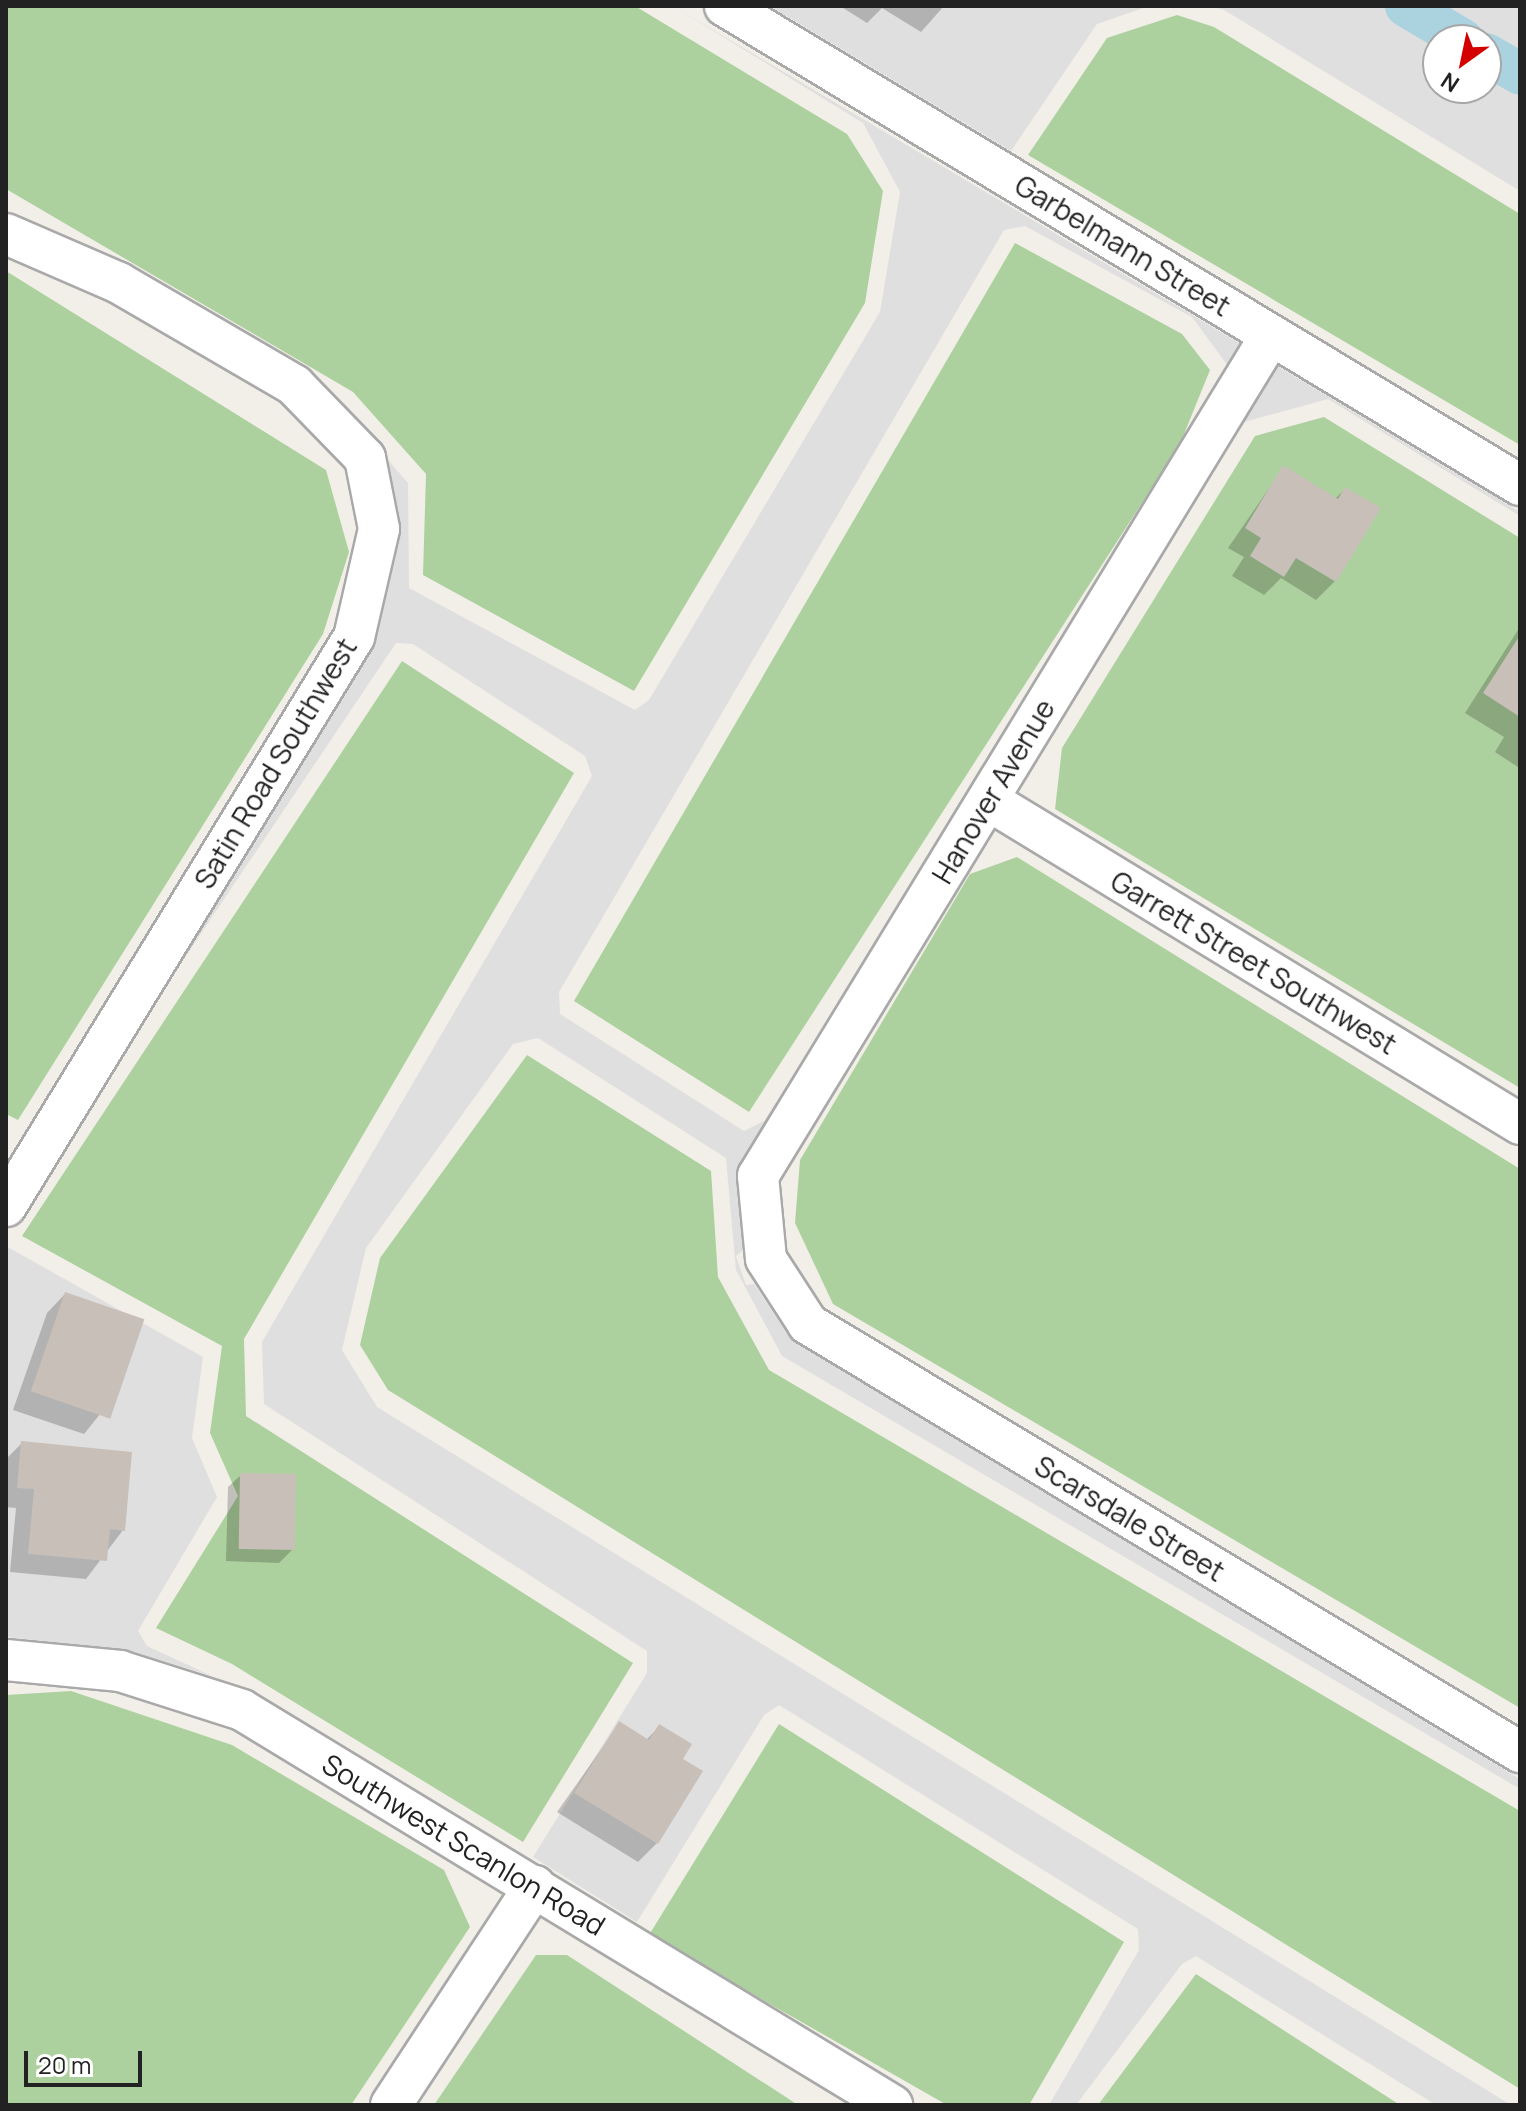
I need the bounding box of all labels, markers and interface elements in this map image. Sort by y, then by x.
north arrow [1422,24,1502,104]
text: N [1435,66,1465,99]
street label: Garbelmann Street [1009,167,1237,323]
street label: Satin Road Southwest [187,632,363,894]
street label: Hanover Avenue [925,693,1061,889]
street label: Garrett Street Southwest [1105,863,1403,1061]
street label: Scarsdale Street [1029,1448,1231,1588]
street label: Southwest Scanlon Road [317,1746,611,1942]
scale bar [28,2035,146,2085]
text: 20 m [38,2048,91,2081]

